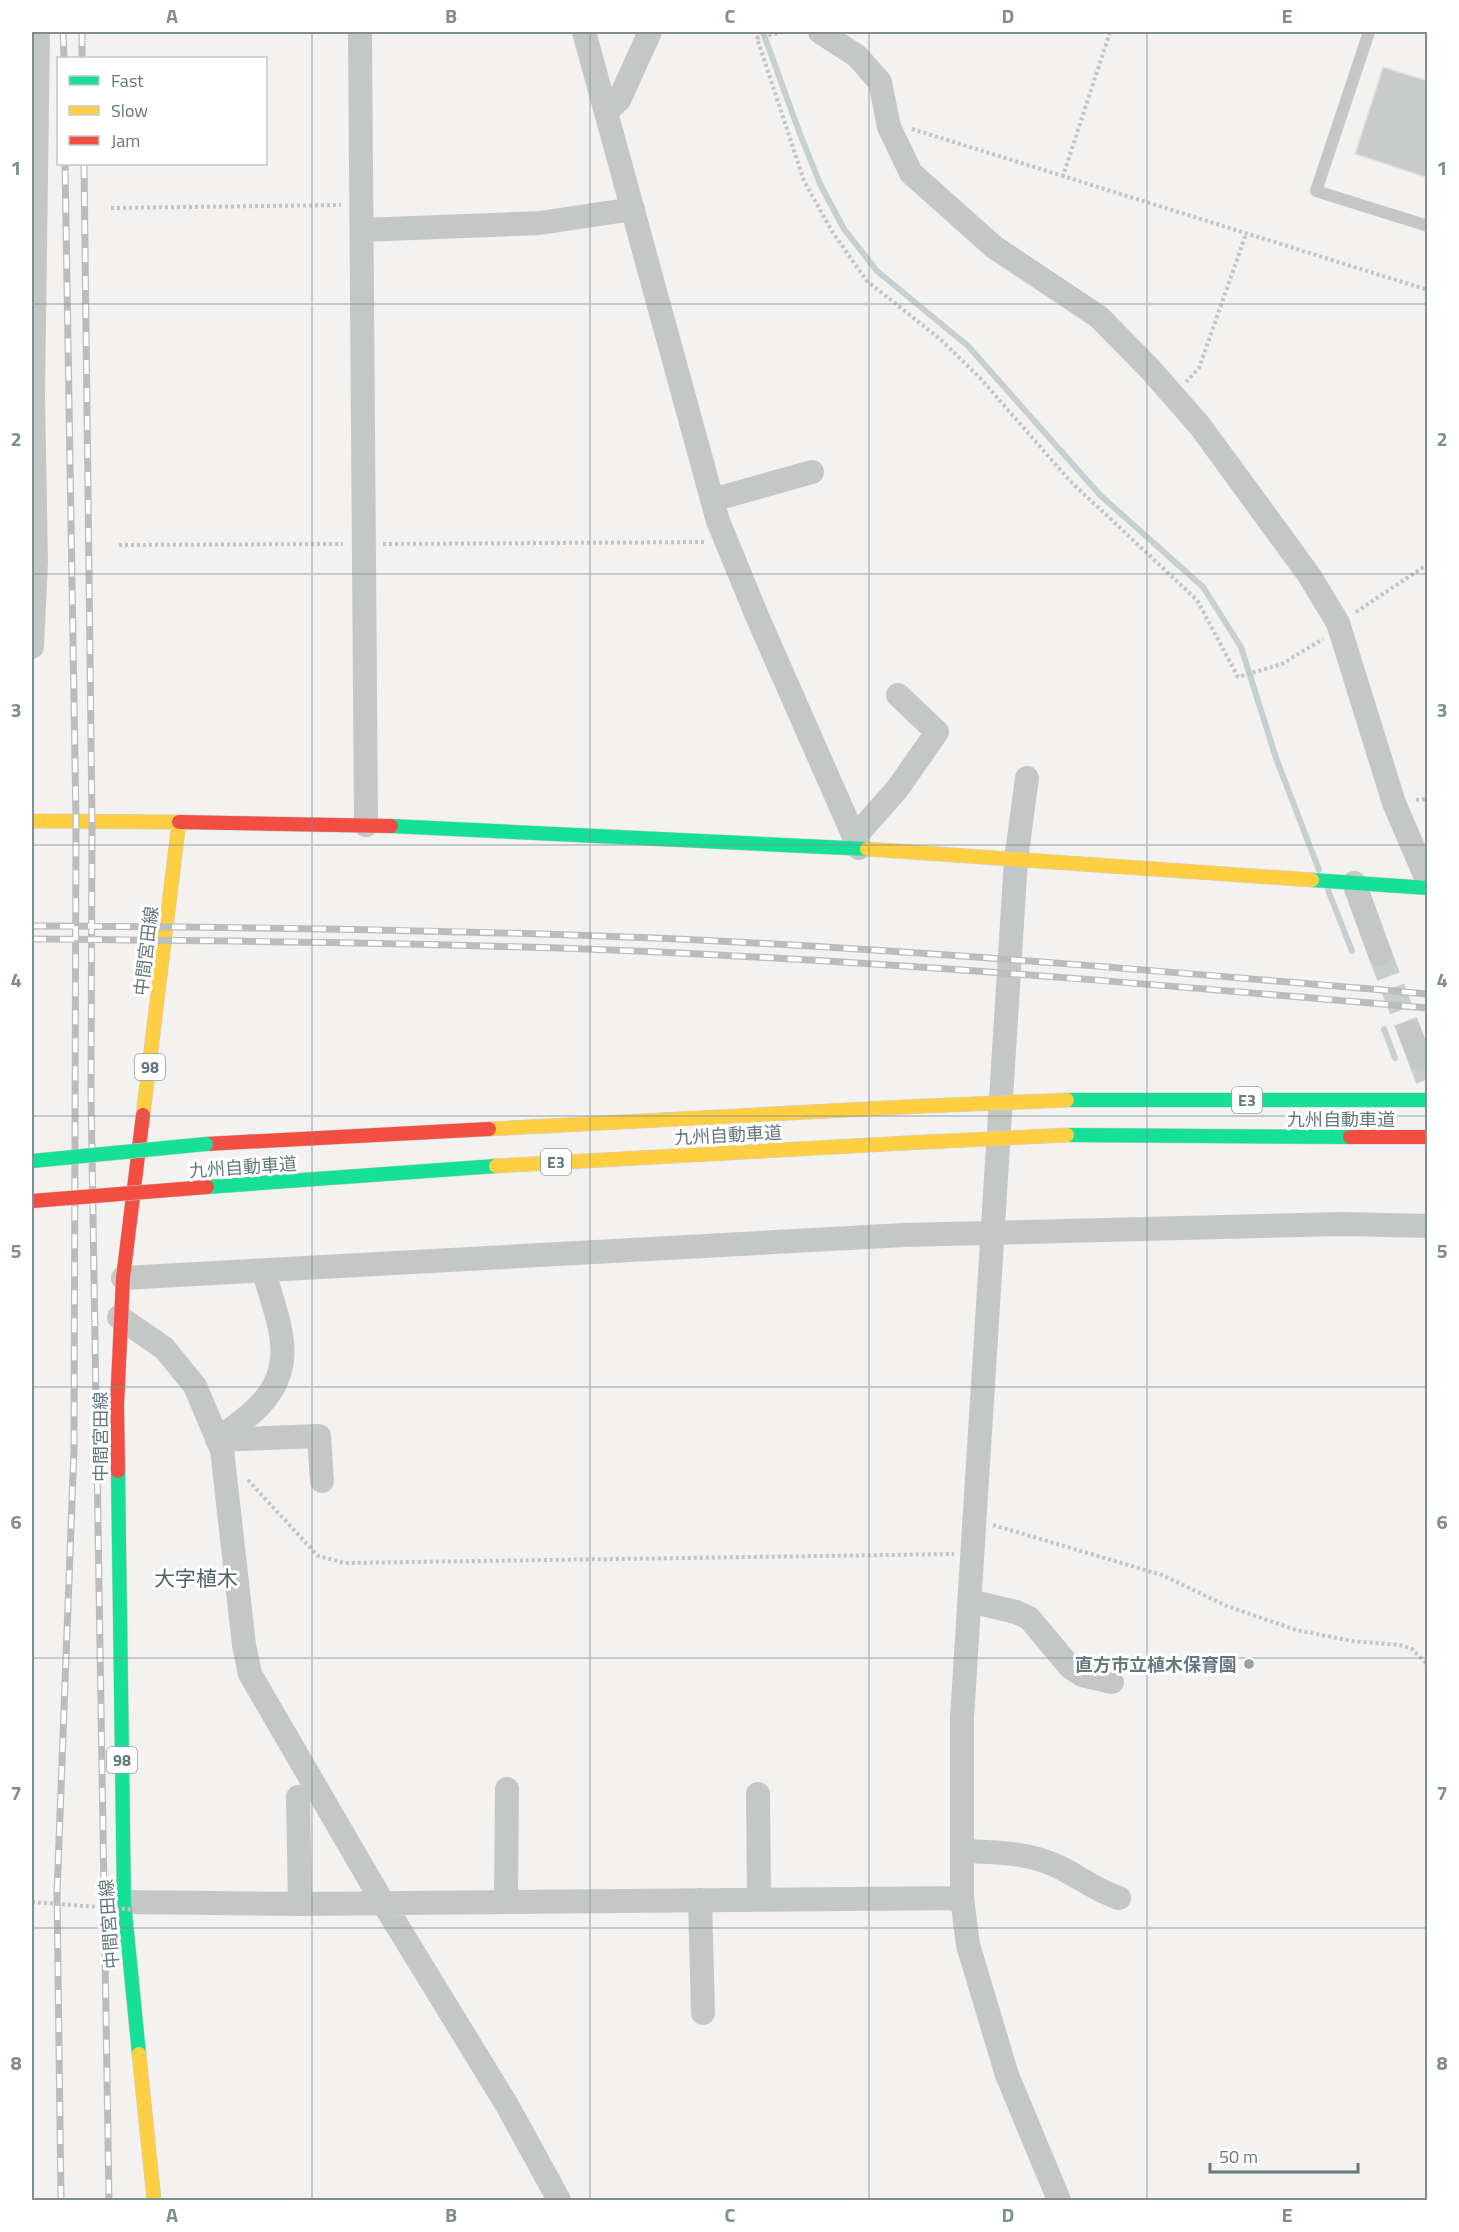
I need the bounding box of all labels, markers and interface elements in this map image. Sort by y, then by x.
text: A [166,0,178,31]
text: B [445,0,457,31]
text: C [725,0,736,31]
text: D [1002,0,1014,31]
text: E [1281,0,1293,31]
legend [57,57,267,165]
text: Fast [111,67,144,94]
text: Slow [111,97,148,124]
text: Jam [111,127,140,154]
text: 1 [10,152,22,183]
text: 1 [1436,152,1448,183]
text: 2 [10,423,22,454]
text: 2 [1436,423,1448,454]
text: 3 [10,694,22,725]
text: 3 [1436,694,1448,725]
street label: 中間宮田線 [127,905,165,997]
text: 4 [10,964,22,995]
text: 4 [1436,964,1448,995]
road number: 98 [135,1054,165,1080]
road number: E3 [1232,1087,1262,1113]
street label: 九州自動車道 [1287,1106,1395,1133]
street label: 九州自動車道 [673,1119,783,1151]
road number: E3 [541,1149,571,1175]
street label: 九州自動車道 [188,1150,298,1184]
text: 5 [10,1235,22,1266]
text: 5 [1436,1235,1448,1266]
street label: 中間宮田線 [87,1392,114,1482]
text: 6 [10,1506,22,1537]
text: 6 [1436,1506,1448,1537]
district label: 大字植木 [154,1562,238,1594]
place label: 直方市立植木保育園 [1075,1651,1237,1678]
marker: 直方市立植木保育園 [1242,1657,1256,1671]
road number: 98 [107,1747,137,1773]
text: 7 [10,1777,22,1808]
text: 7 [1436,1777,1448,1808]
street label: 中間宮田線 [92,1878,126,1970]
text: 8 [10,2047,22,2078]
text: 8 [1436,2047,1448,2078]
scale bar [1210,2136,1358,2174]
text: 50 m [1219,2143,1258,2170]
text: A [166,2199,178,2230]
text: B [445,2199,457,2230]
text: C [725,2199,736,2230]
text: D [1002,2199,1014,2230]
text: E [1281,2199,1293,2230]

